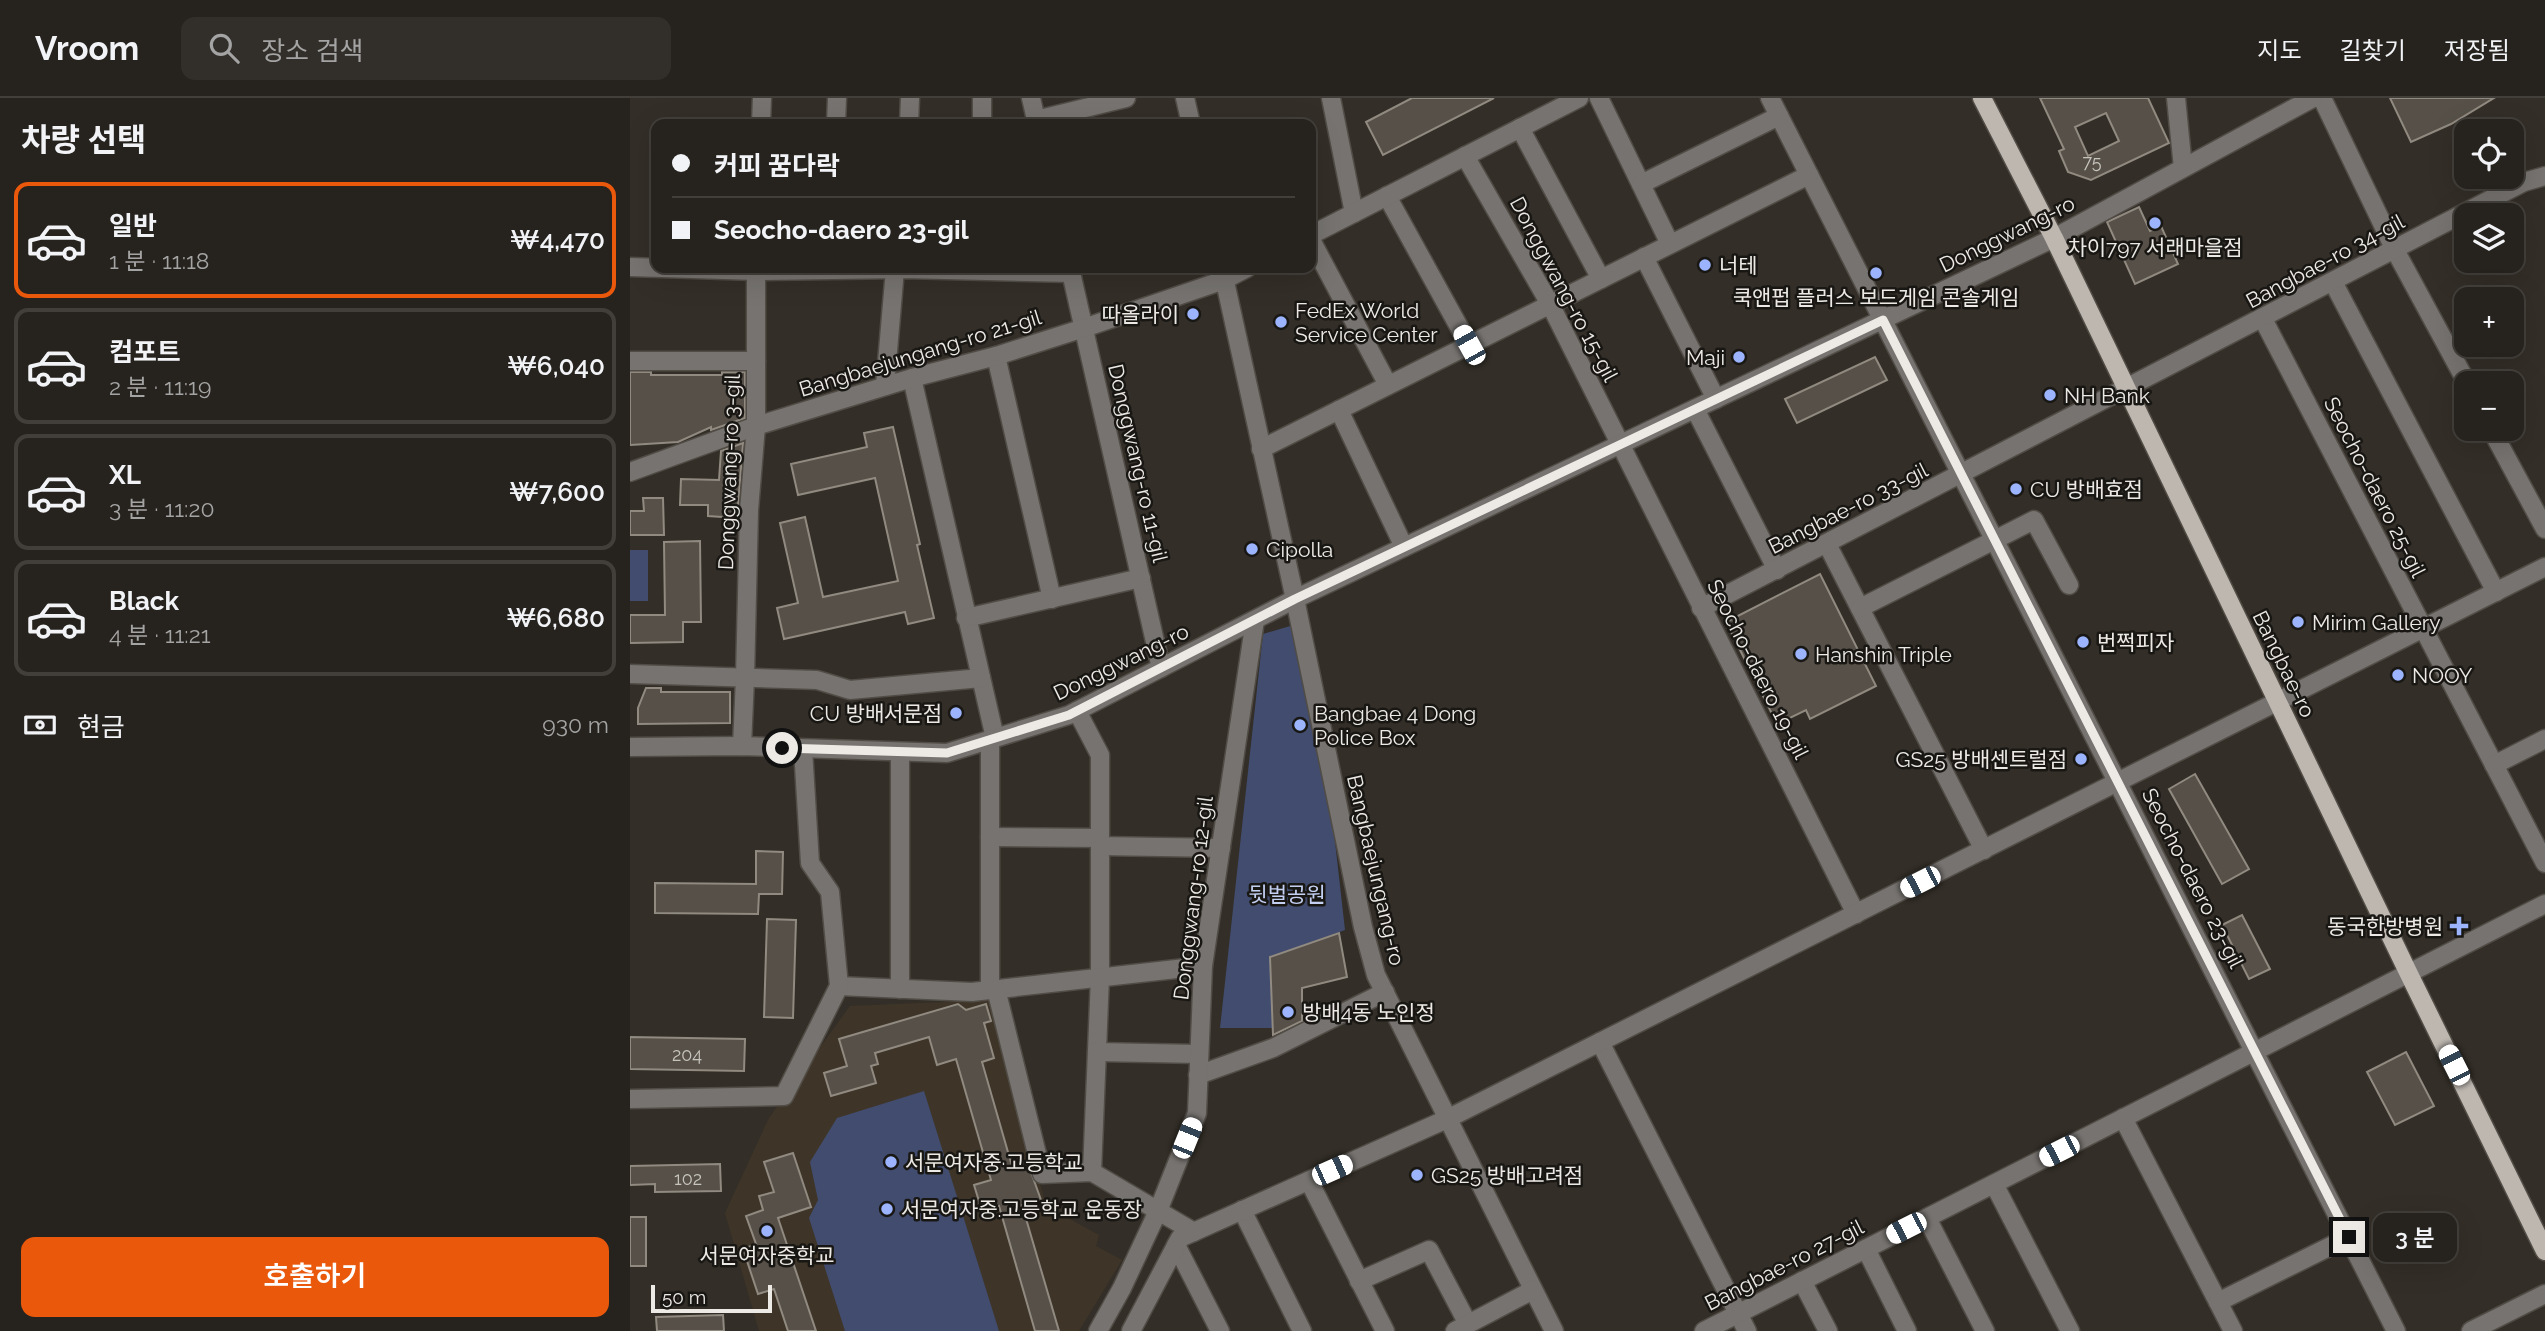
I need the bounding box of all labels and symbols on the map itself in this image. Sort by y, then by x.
house number: 75 [2082,151,2102,172]
street label: Donggwang-ro [1935,190,2079,278]
street label: Donggwang-ro 15-gil [1505,192,1623,386]
street label: Bangbae-ro 34-gil [2241,209,2409,313]
marker: 차이797 서래마을점 [2147,215,2163,231]
place label: 차이797 서래마을점 [2067,235,2243,260]
place label: 너테 [1719,253,1758,278]
marker: 너테 [1697,257,1713,273]
marker: 쿡앤펍 플러스 보드게임 콘솔게임 [1868,265,1884,281]
place label: 쿡앤펍 플러스 보드게임 콘솔게임 [1733,285,2019,310]
place label: FedEx World Service Center [1295,298,1438,347]
place label: 따올라이 [1102,302,1179,327]
street label: Bangbaejungang-ro 21-gil [796,304,1044,402]
marker: 따올라이 [1185,306,1201,322]
marker: FedEx World Service Center [1273,314,1289,330]
car [1450,322,1489,368]
place label: Maji [1686,345,1725,370]
marker: Maji [1731,349,1747,365]
street label: Donggwang-ro 11-gil [1103,361,1173,565]
street label: Donggwang-ro 3-gil [713,373,745,571]
place label: NH Bank [2064,383,2150,408]
marker: NH Bank [2042,387,2058,403]
street label: Seocho-daero 25-gil [2319,393,2431,582]
street label: Bangbae-ro 33-gil [1764,457,1932,559]
place label: CU 방배효점 [2030,477,2143,502]
marker: CU 방배효점 [2008,481,2024,497]
place label: Cipolla [1266,537,1333,562]
marker: Cipolla [1244,541,1260,557]
street label: Seocho-daero 19-gil [1702,575,1814,763]
street label: Bangbae-ro [2247,606,2321,722]
place label: Mirim Gallery [2312,610,2441,635]
marker: Mirim Gallery [2290,614,2306,630]
street label: Donggwang-ro [1049,618,1193,706]
place label: 번쩍피자 [2097,630,2174,655]
marker: 번쩍피자 [2075,634,2091,650]
place label: Hanshin Triple [1815,642,1952,667]
marker: Hanshin Triple [1793,646,1809,662]
place label: NOOY [2412,663,2473,688]
marker: NOOY [2390,667,2406,683]
place label: CU 방배서문점 [810,701,942,726]
place label: Bangbae 4 Dong Police Box [1314,701,1476,750]
marker: CU 방배서문점 [948,705,964,721]
marker: Bangbae 4 Dong Police Box [1292,717,1308,733]
route start [766,732,798,764]
place label: GS25 방배센트럴점 [1896,747,2067,772]
marker: GS25 방배센트럴점 [2073,751,2089,767]
street label: Bangbaejungang-ro [1342,772,1410,968]
street label: Seocho-daero 23-gil [2137,784,2249,972]
street label: Donggwang-ro 12-gil [1168,794,1218,1001]
car [1897,863,1944,901]
park label: 뒷벌공원 [1248,882,1326,907]
place label: 동국한방병원 [2327,914,2443,939]
marker: 동국한방병원 [2449,916,2469,936]
place label: 방배4동 노인정 [1302,1000,1435,1025]
marker: 방배4동 노인정 [1280,1004,1296,1020]
car [2436,1042,2473,1088]
house number: 204 [672,1044,702,1065]
car [1170,1115,1205,1161]
car [2036,1132,2083,1170]
place label: 서문여자중·고등학교 [905,1150,1083,1175]
car [1309,1152,1356,1188]
marker: 서문여자중·고등학교 [883,1154,899,1170]
place label: GS25 방배고려점 [1431,1163,1583,1188]
marker: GS25 방배고려점 [1409,1167,1425,1183]
house number: 102 [674,1168,702,1189]
place label: 서문여자중.고등학교 운동장 [901,1197,1142,1222]
marker: 서문여자중.고등학교 운동장 [879,1201,895,1217]
car [1883,1209,1930,1247]
callout: 3 분 [2374,1212,2458,1262]
street label: Bangbae-ro 27-gil [1700,1214,1868,1316]
route end [2333,1221,2365,1253]
marker: 서문여자중학교 [759,1223,775,1239]
place label: 서문여자중학교 [699,1243,835,1268]
scale bar [651,1282,772,1314]

